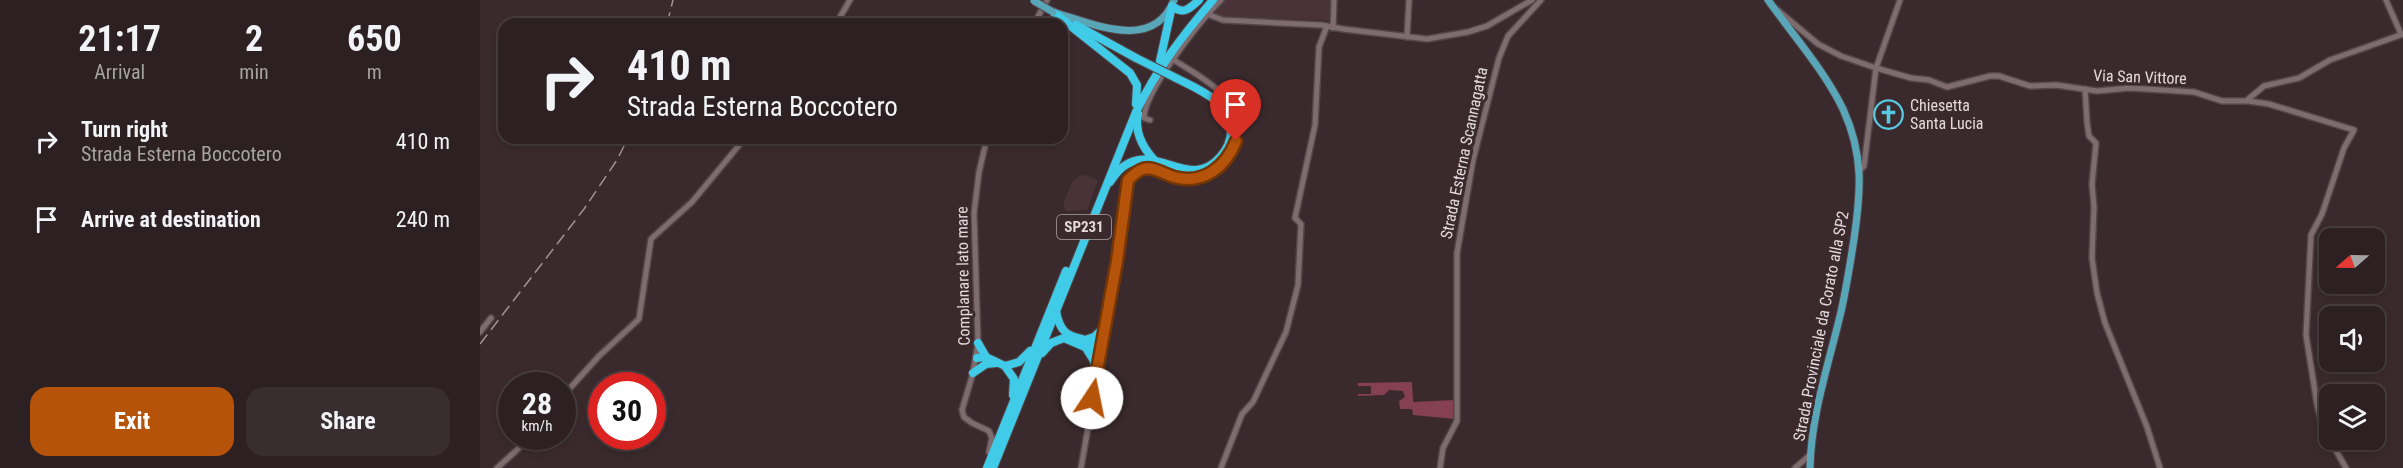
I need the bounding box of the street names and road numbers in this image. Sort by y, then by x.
street label: Strada Esterna Scannagatta [1436,65,1492,241]
street label: Via San Vittore [2093,66,2187,88]
street label: Complanare lato mare [952,206,974,346]
street label: Strada Provinciale da Corato alla SP2 [1789,209,1853,443]
road number: SP231 [1057,215,1111,239]

